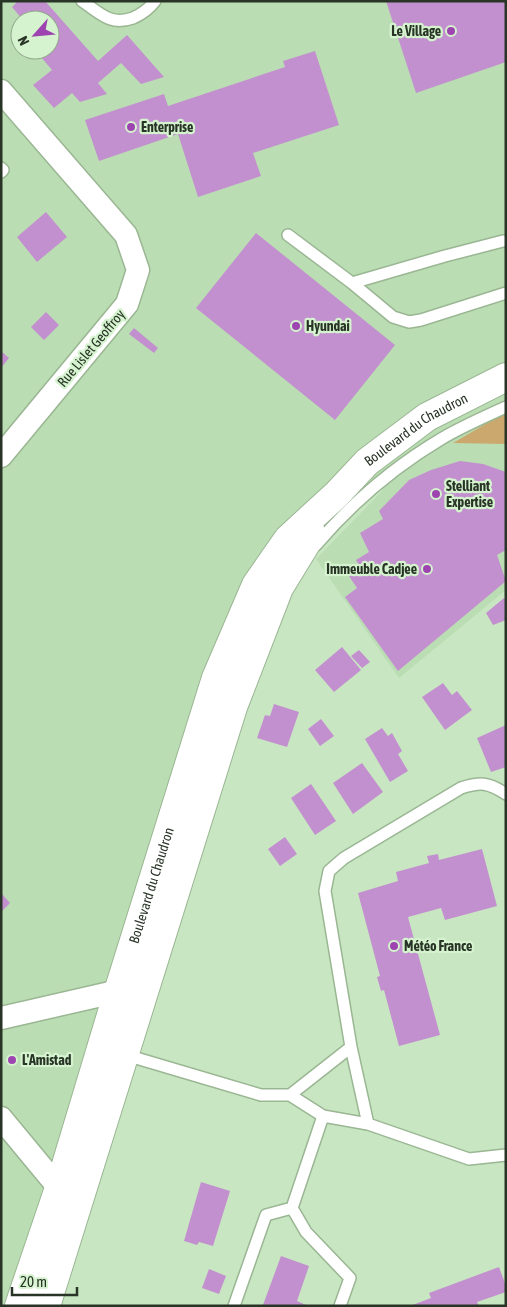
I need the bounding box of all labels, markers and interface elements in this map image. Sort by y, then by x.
north arrow [10,10,60,60]
place label: Le Village [391,23,441,39]
marker: Le Village [445,25,457,37]
text: N [14,34,32,48]
place label: Enterprise [141,119,193,135]
marker: Enterprise [125,121,137,133]
street label: Rue Lislet Geoffroy [54,306,128,390]
place label: Hyundai [306,318,350,334]
marker: Hyundai [290,320,302,332]
street label: Boulevard du Chaudron [361,390,470,469]
place label: Stelliant Expertise [446,478,493,510]
marker: Stelliant Expertise [430,488,442,500]
place label: Immeuble Cadjee [326,561,417,577]
marker: Immeuble Cadjee [421,563,433,575]
street label: Boulevard du Chaudron [126,825,177,945]
place label: Météo France [404,938,472,954]
marker: Météo France [388,940,400,952]
place label: L'Amistad [22,1052,72,1068]
marker: L'Amistad [6,1054,18,1066]
scale bar [12,1264,78,1296]
text: 20 m [20,1273,47,1290]

